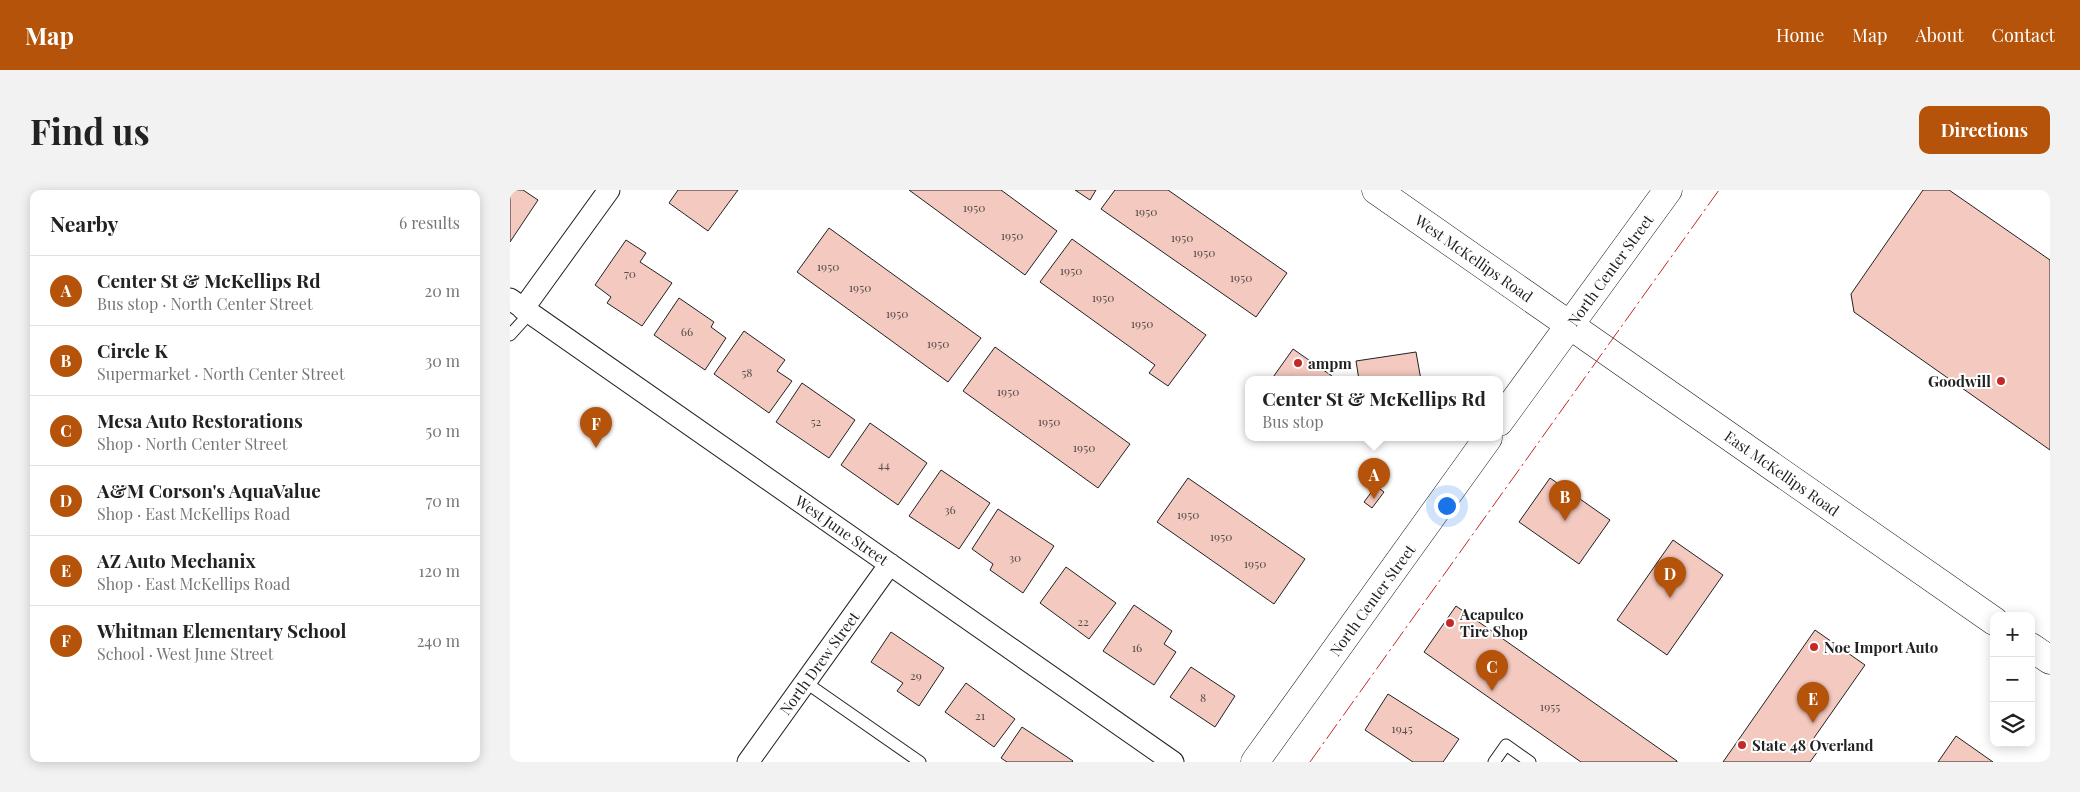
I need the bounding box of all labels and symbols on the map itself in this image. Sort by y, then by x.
house number: 1950 [963,199,985,215]
house number: 1950 [1135,203,1157,219]
street label: West McKellips Road [1410,209,1537,306]
street label: North Center Street [1563,210,1658,330]
house number: 1950 [1001,227,1023,243]
house number: 1950 [1171,229,1193,245]
house number: 1950 [1193,244,1215,260]
house number: 1950 [817,258,839,274]
house number: 1950 [1060,262,1082,278]
house number: 70 [624,265,636,281]
house number: 1950 [1230,269,1252,285]
house number: 1950 [849,279,871,295]
house number: 1950 [1092,289,1114,305]
house number: 1950 [886,305,908,321]
house number: 1950 [1131,315,1153,331]
house number: 66 [681,323,693,339]
house number: 1950 [927,335,949,351]
place label: ampm [1308,353,1352,373]
marker: ampm [1292,357,1304,369]
house number: 58 [741,364,753,380]
place label: Goodwill [1928,371,1991,391]
marker: Goodwill [1995,375,2007,387]
house number: 1950 [997,383,1019,399]
pin: F [580,407,612,448]
house number: 52 [811,413,822,429]
house number: 1950 [1038,413,1060,429]
street label: East McKellips Road [1721,426,1844,520]
house number: 1950 [1073,439,1095,455]
house number: 44 [878,456,890,472]
pin: A [1358,458,1390,499]
pin: B [1549,480,1581,521]
street label: West June Street [791,490,893,570]
your location [1434,493,1460,519]
house number: 36 [944,501,956,517]
house number: 1950 [1177,506,1199,522]
house number: 1950 [1210,528,1232,544]
street label: North Center Street [1325,540,1420,660]
house number: 30 [1009,549,1021,565]
house number: 1950 [1244,555,1266,571]
pin: D [1654,557,1686,598]
place label: Acapulco Tire Shop [1459,604,1528,641]
street label: North Drew Street [775,607,864,719]
house number: 22 [1077,613,1089,629]
marker: Acapulco Tire Shop [1444,617,1456,629]
place label: Noe Import Auto [1824,637,1938,657]
house number: 16 [1132,639,1142,655]
marker: Noe Import Auto [1808,641,1820,653]
pin: C [1476,650,1508,691]
house number: 29 [910,667,922,683]
pin: E [1797,682,1829,723]
house number: 8 [1200,689,1206,705]
house number: 1955 [1540,698,1560,714]
house number: 21 [975,707,986,723]
house number: 1945 [1391,720,1413,736]
place label: State 48 Overland [1752,735,1874,755]
marker: State 48 Overland [1736,739,1748,751]

